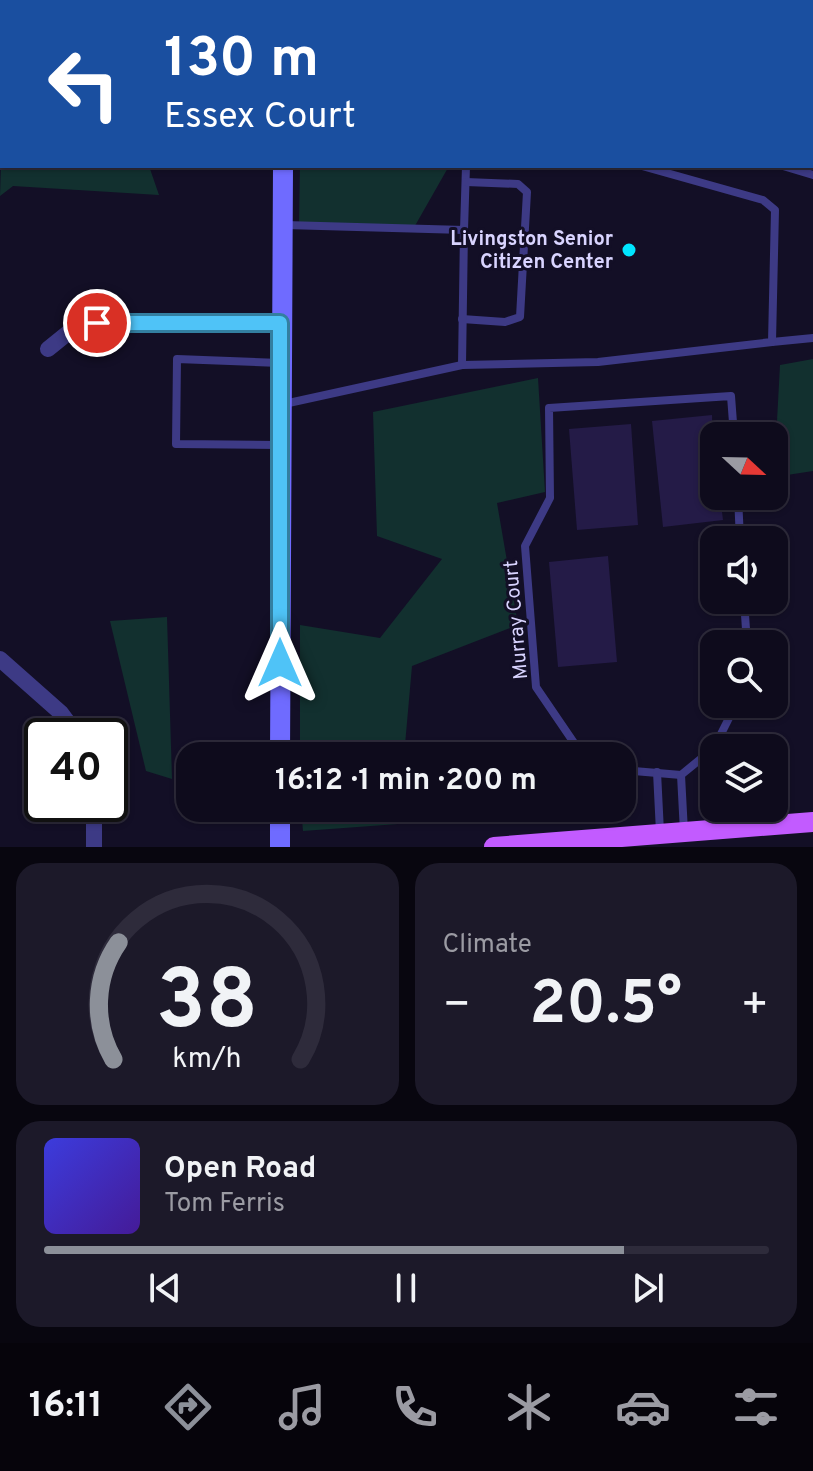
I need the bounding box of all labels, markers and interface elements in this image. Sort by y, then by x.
text: 130 m [164,26,319,96]
icon: left [32,32,136,136]
text: Essex Court [164,95,356,141]
place label: Livingston Senior Citizen Center [450,227,614,276]
marker: Livingston Senior Citizen Center [620,241,638,259]
pin [63,289,131,357]
icon: arrive [75,301,119,345]
north arrow [700,422,788,510]
map controls [700,422,788,822]
button: sound [700,526,788,614]
street label: Murray Court [499,559,535,681]
position arrow [238,621,322,705]
button: search [700,630,788,718]
speed limit sign: 40 [24,718,128,822]
button: layers [700,734,788,822]
text: 16:12 · 1 min · 200 m [275,763,537,800]
text: Climate [443,929,532,962]
text: 38 [156,953,258,1058]
text: 20.5° [530,969,682,1045]
text: − [443,979,471,1035]
text: + [741,979,769,1035]
text: km/h [173,1042,242,1078]
text: Open Road [164,1151,316,1188]
text: Tom Ferris [164,1188,285,1221]
icon: previous [143,1266,187,1310]
icon: pause [384,1266,428,1310]
icon: next [626,1266,670,1310]
icon: directions [160,1379,216,1435]
icon: music [274,1379,330,1435]
icon: phone [387,1379,443,1435]
icon: climate [501,1379,557,1435]
icon: car [615,1379,671,1435]
icon: filters [728,1379,784,1435]
text: 16:11 [29,1384,103,1430]

